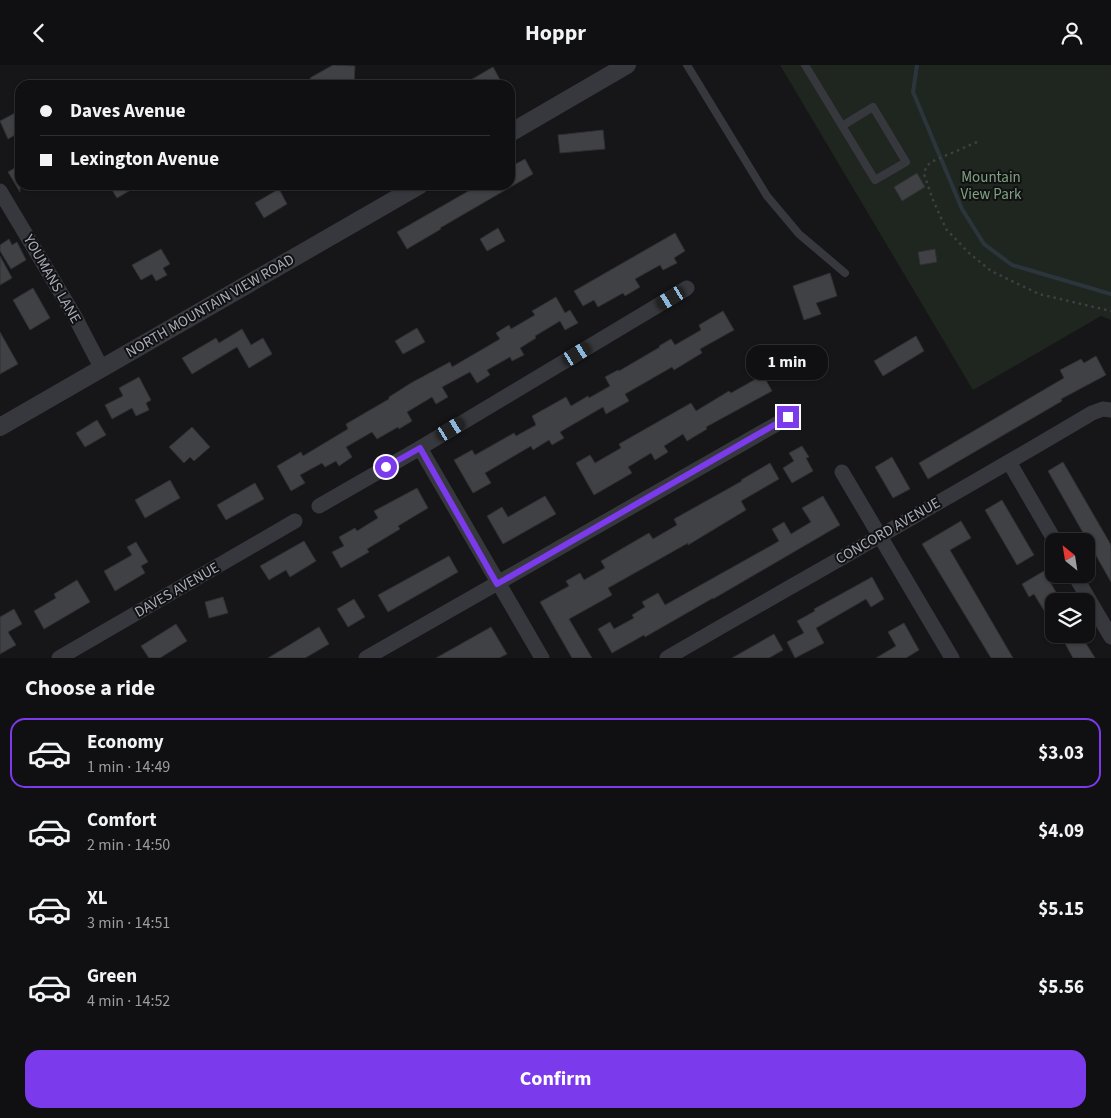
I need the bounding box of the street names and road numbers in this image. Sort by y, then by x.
street label: YOUMANS LANE [18,230,86,327]
street label: NORTH MOUNTAIN VIEW ROAD [122,249,298,363]
street label: CONCORD AVENUE [832,492,944,569]
street label: DAVES AVENUE [131,557,223,623]

